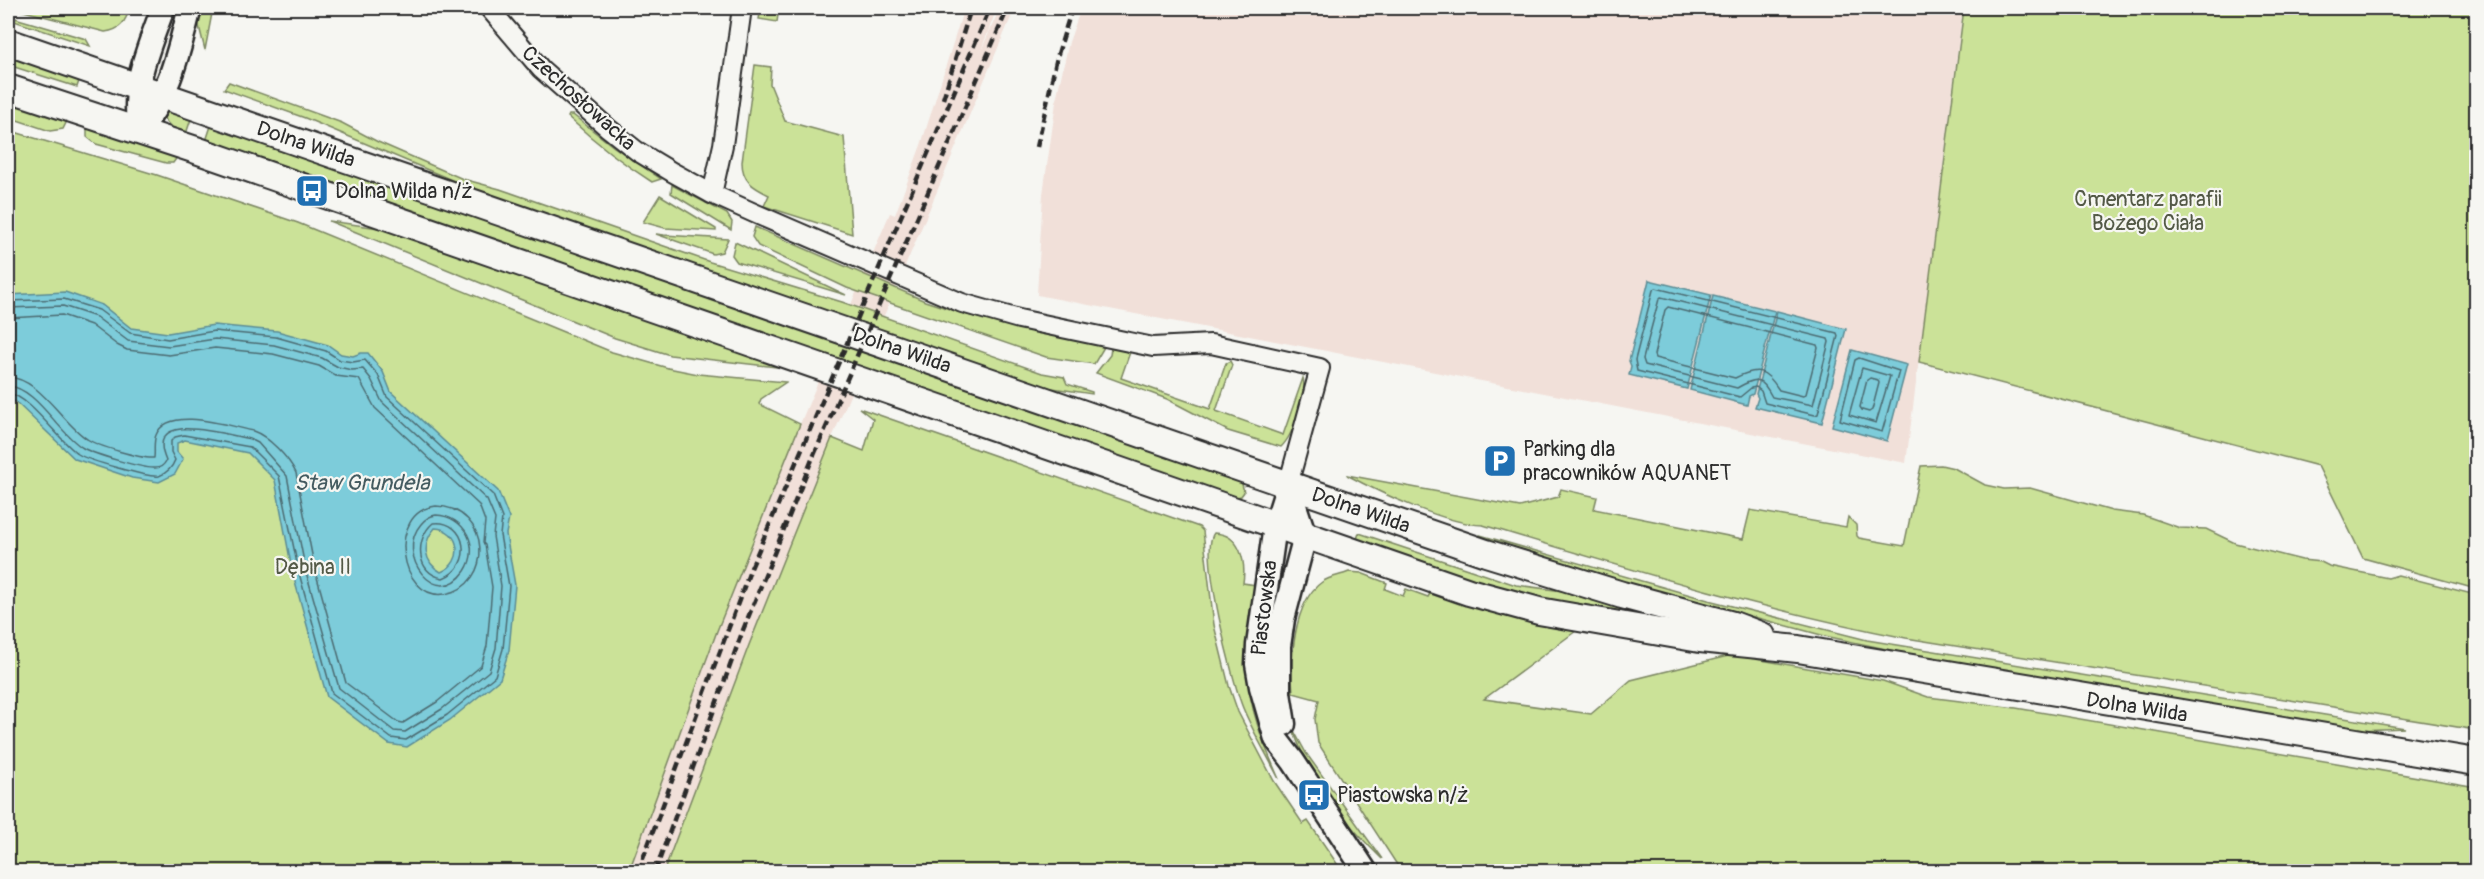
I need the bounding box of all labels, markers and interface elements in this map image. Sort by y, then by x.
street label: Czechosłowacka [516,40,642,157]
street label: Dolna Wilda [253,115,359,174]
bus stop icon: Dolna Wilda n/ż [294,173,330,209]
place label: Dolna Wilda n/ż [335,178,472,205]
park label: Cmentarz parafii Bożego Ciała [2074,186,2222,237]
street label: Dolna Wilda [849,321,955,380]
place label: Parking dla pracowników AQUANET [1523,436,1732,487]
parking icon: Parking dla pracowników AQUANET [1482,443,1518,479]
water label: Staw Grundela [295,469,431,497]
street label: Dolna Wilda [1308,481,1414,540]
park label: Dębina II [275,554,351,581]
street label: Piastowska [1245,559,1284,657]
street label: Dolna Wilda [2084,686,2190,729]
bus stop icon: Piastowska n/ż [1296,777,1332,813]
place label: Piastowska n/ż [1337,782,1468,809]

